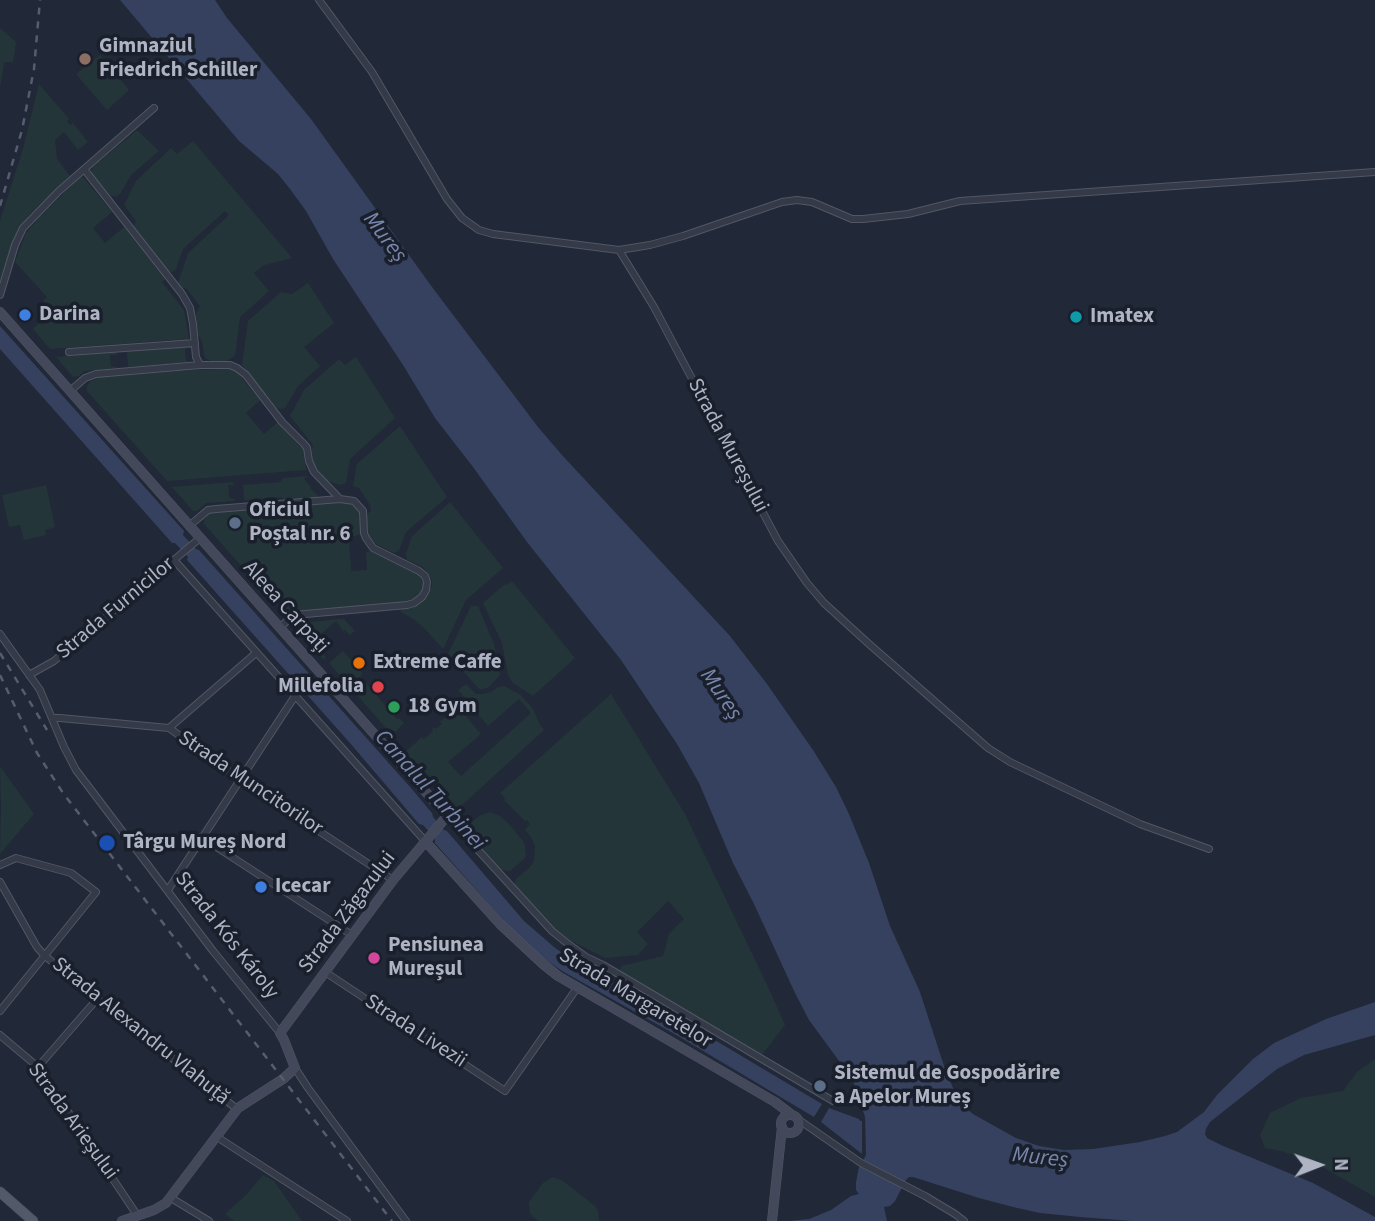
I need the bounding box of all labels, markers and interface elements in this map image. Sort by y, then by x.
place label: Gimnaziul Friedrich Schiller [99,34,257,84]
marker: Gimnaziul Friedrich Schiller [77,51,93,67]
water label: Mureș [356,207,412,269]
place label: Darina [39,302,101,328]
place label: Imatex [1090,304,1154,330]
marker: Darina [17,307,33,323]
marker: Imatex [1068,309,1084,325]
street label: Strada Mureșului [681,375,773,517]
place label: Oficiul Poștal nr. 6 [249,498,351,548]
marker: Oficiul Poștal nr. 6 [227,515,243,531]
street label: Strada Furnicilor [52,552,180,666]
street label: Aleea Carpați [237,557,333,659]
place label: Extreme Caffe [373,650,502,676]
marker: Extreme Caffe [351,655,367,671]
water label: Mureș [693,664,747,726]
place label: Millefolia [278,674,364,700]
marker: Millefolia [370,679,386,695]
place label: 18 Gym [408,694,477,720]
marker: 18 Gym [386,699,402,715]
water label: Canalul Turbinei [368,725,490,857]
street label: Strada Muncitorilor [173,726,327,842]
place label: Târgu Mureș Nord [123,830,286,856]
marker: Târgu Mureș Nord [97,833,117,853]
street label: Strada Zăgazului [294,847,402,979]
street label: Strada Kós Károly [169,867,283,1005]
place label: Icecar [275,874,330,900]
marker: Icecar [253,879,269,895]
place label: Pensiunea Mureșul [388,933,484,983]
street label: Strada Margaretelor [554,943,716,1055]
marker: Pensiunea Mureșul [366,950,382,966]
street label: Strada Alexandru Vlahuță [46,953,234,1111]
street label: Strada Livezii [359,990,471,1074]
street label: Strada Arieșului [21,1059,123,1185]
place label: Sistemul de Gospodărire a Apelor Mureș [834,1061,1060,1111]
marker: Sistemul de Gospodărire a Apelor Mureș [812,1078,828,1094]
north arrow [1284,1130,1354,1200]
water label: Mureș [1011,1142,1069,1176]
text: N [1327,1158,1354,1171]

